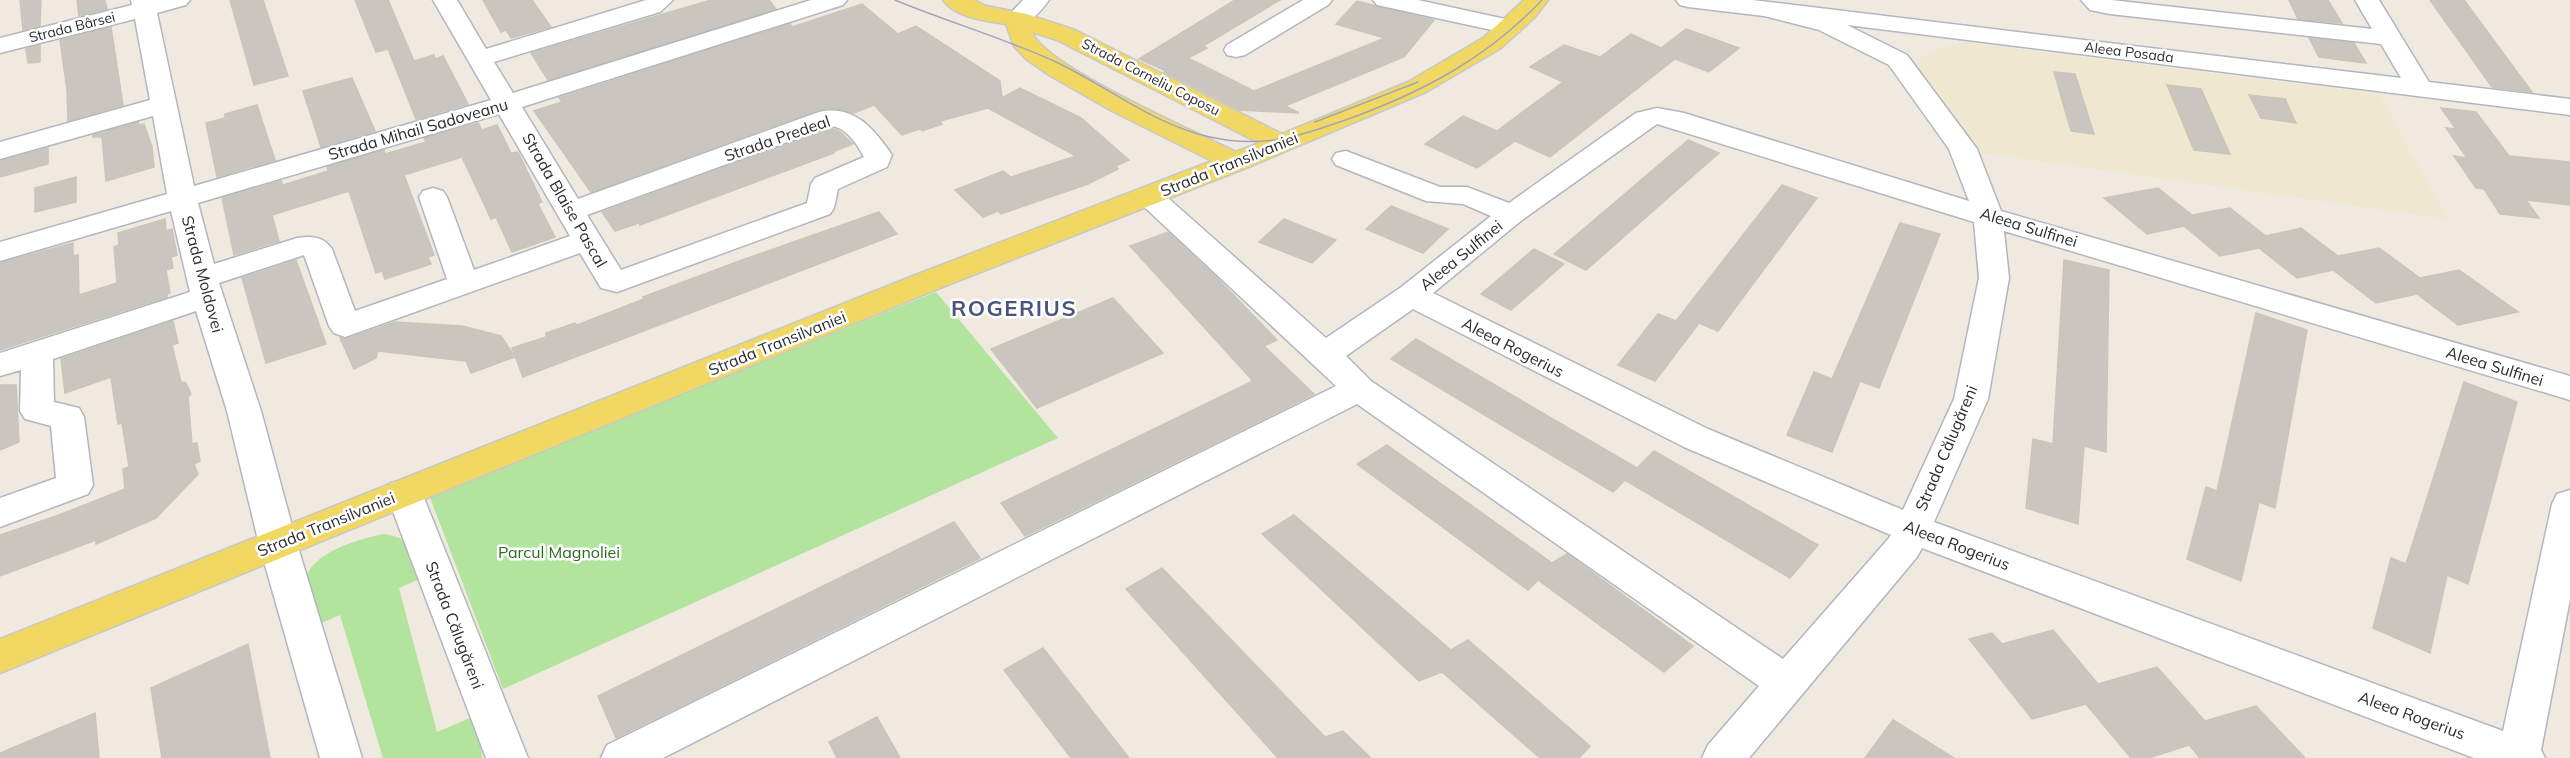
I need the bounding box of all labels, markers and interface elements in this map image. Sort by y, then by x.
street label: Strada Bârsei [27,8,117,46]
street label: Strada Corneliu Coposu [1079,34,1223,120]
street label: Aleea Posada [2083,38,2175,66]
street label: Strada Mihail Sadoveanu [326,94,510,164]
street label: Strada Predeal [721,111,833,165]
street label: Strada Transilvaniei [1157,127,1301,201]
street label: Strada Blaise Pascal [518,129,612,271]
street label: Aleea Sulfinei [1978,203,2080,251]
street label: Strada Moldovei [178,213,228,335]
street label: Aleea Sulfinei [1416,215,1506,295]
district label: ROGERIUS [951,294,1077,322]
street label: Strada Transilvaniei [705,306,849,380]
street label: Aleea Rogerius [1459,313,1567,381]
street label: Aleea Sulfinei [2444,342,2546,390]
street label: Strada Călugăreni [1910,382,1982,514]
street label: Strada Transilvaniei [254,487,398,561]
street label: Aleea Rogerius [1901,516,2013,574]
park label: Parcul Magnoliei [498,542,620,562]
street label: Strada Călugăreni [422,559,488,691]
street label: Aleea Rogerius [2356,686,2468,744]

